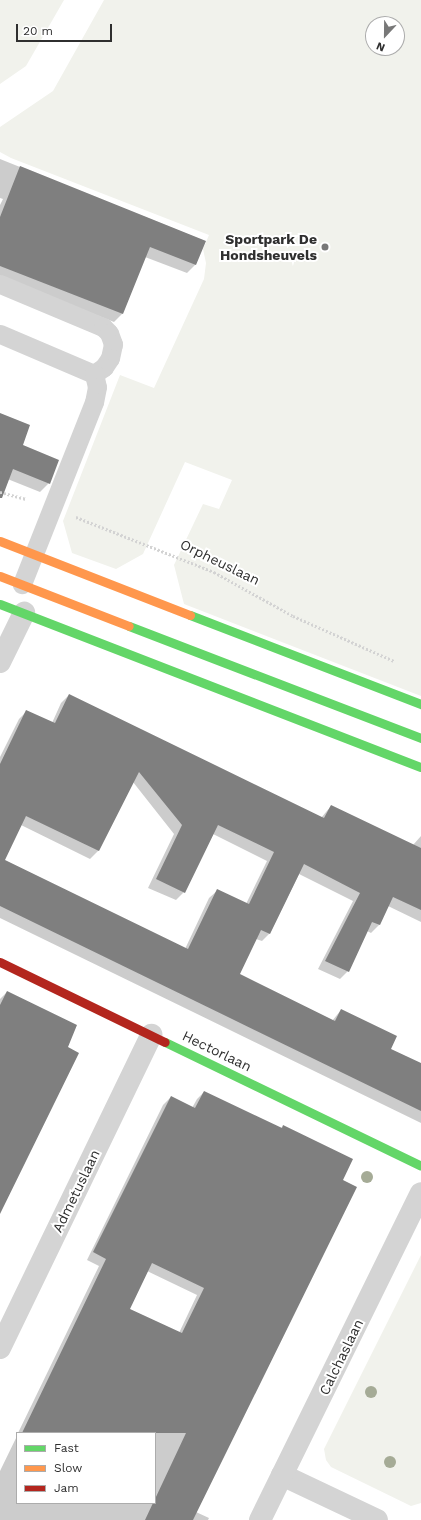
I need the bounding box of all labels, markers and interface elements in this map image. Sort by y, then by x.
scale bar [18,16,114,42]
north arrow [365,16,405,56]
text: 20 m [23,24,53,38]
text: N [374,39,387,54]
place label: Sportpark De Hondsheuvels [220,231,317,264]
marker: Sportpark De Hondsheuvels [320,242,330,252]
street label: Orpheuslaan [177,536,263,588]
street label: Hectorlaan [180,1027,254,1075]
street label: Admetuslaan [49,1147,103,1235]
street label: Calchaslaan [315,1316,367,1398]
legend [16,1432,156,1504]
text: Fast [54,1441,79,1455]
text: Slow [54,1461,82,1475]
text: Jam [54,1481,79,1495]

